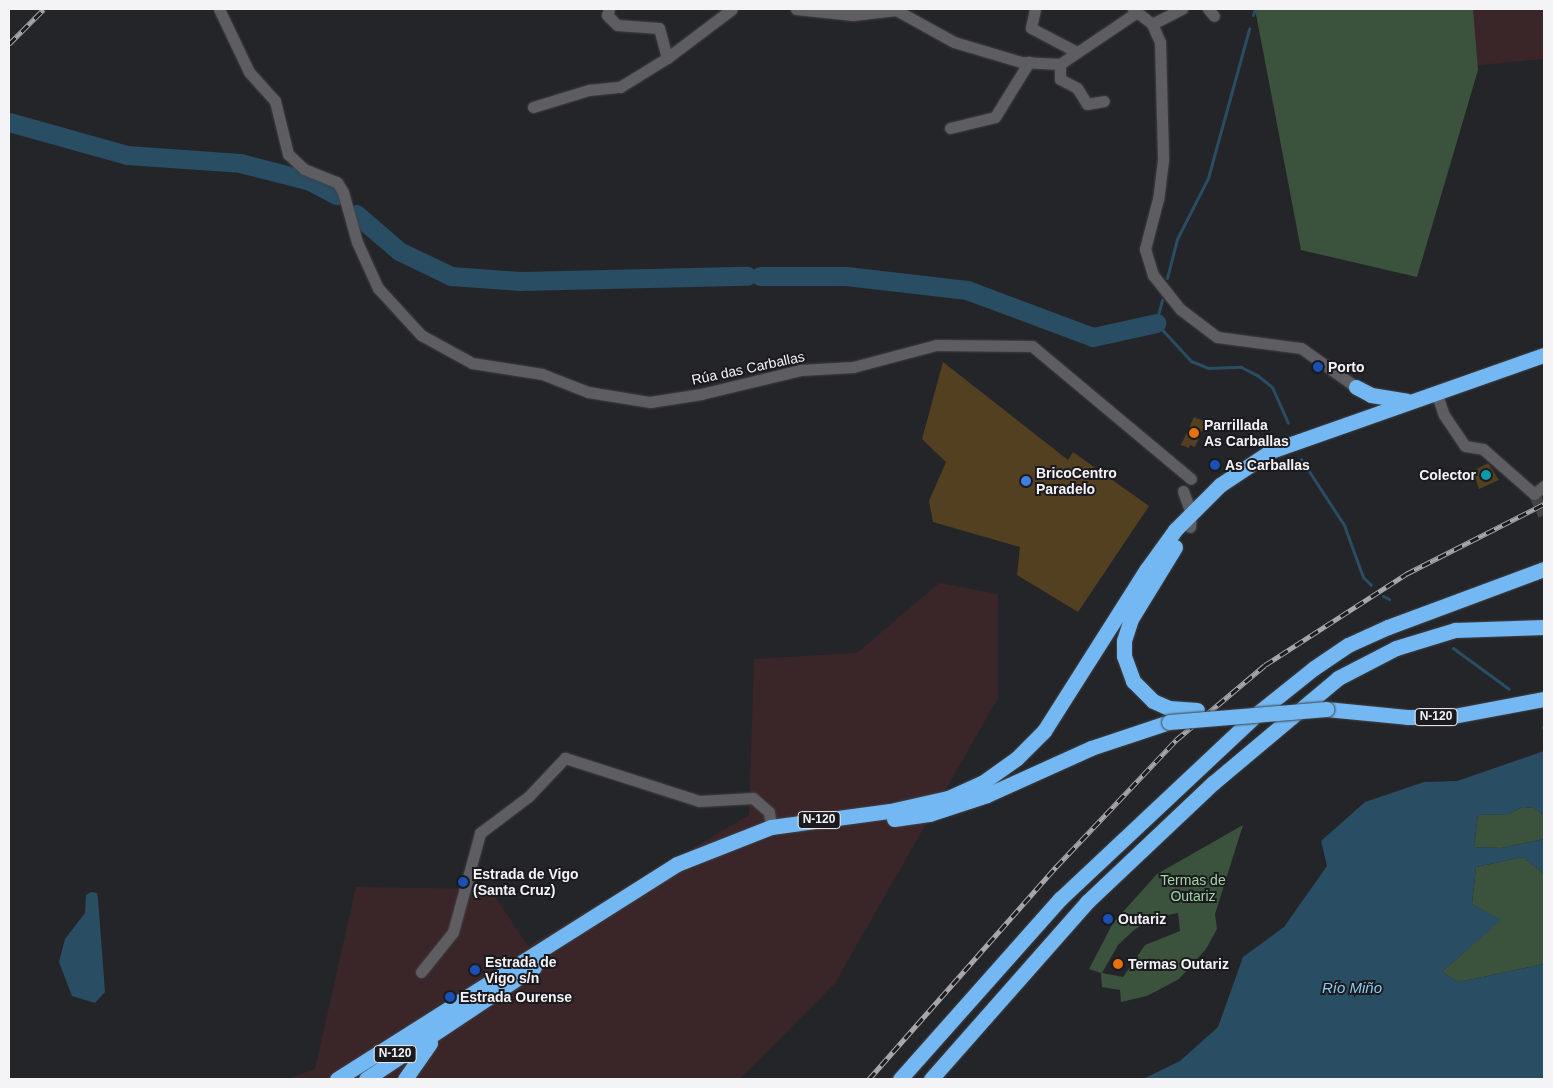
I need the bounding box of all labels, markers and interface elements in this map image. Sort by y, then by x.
street label: Rúa das Carballas [690,348,806,388]
place label: Porto [1328,359,1365,375]
marker: Porto [1312,361,1324,373]
place label: Parrillada As Carballas [1204,417,1289,450]
marker: Parrillada As Carballas [1188,427,1200,439]
place label: As Carballas [1225,457,1310,473]
marker: As Carballas [1209,459,1221,471]
place label: BricoCentro Paradelo [1036,465,1117,498]
place label: Colector [1419,467,1476,483]
marker: Colector [1480,469,1492,481]
marker: BricoCentro Paradelo [1020,475,1032,487]
road number: N-120 [1414,708,1458,726]
road number: N-120 [796,810,842,830]
place label: Estrada de Vigo (Santa Cruz) [473,866,579,899]
park label: Termas de Outariz [1160,872,1226,904]
marker: Estrada de Vigo (Santa Cruz) [457,876,469,888]
place label: Outariz [1118,911,1166,927]
marker: Outariz [1102,913,1114,925]
place label: Estrada de Vigo s/n [485,954,557,986]
place label: Termas Outariz [1128,956,1229,972]
marker: Termas Outariz [1112,958,1124,970]
marker: Estrada de Vigo s/n [469,964,481,976]
water label: Río Miño [1322,979,1382,997]
place label: Estrada Ourense [460,989,572,1005]
marker: Estrada Ourense [444,991,456,1003]
road number: N-120 [372,1044,418,1064]

